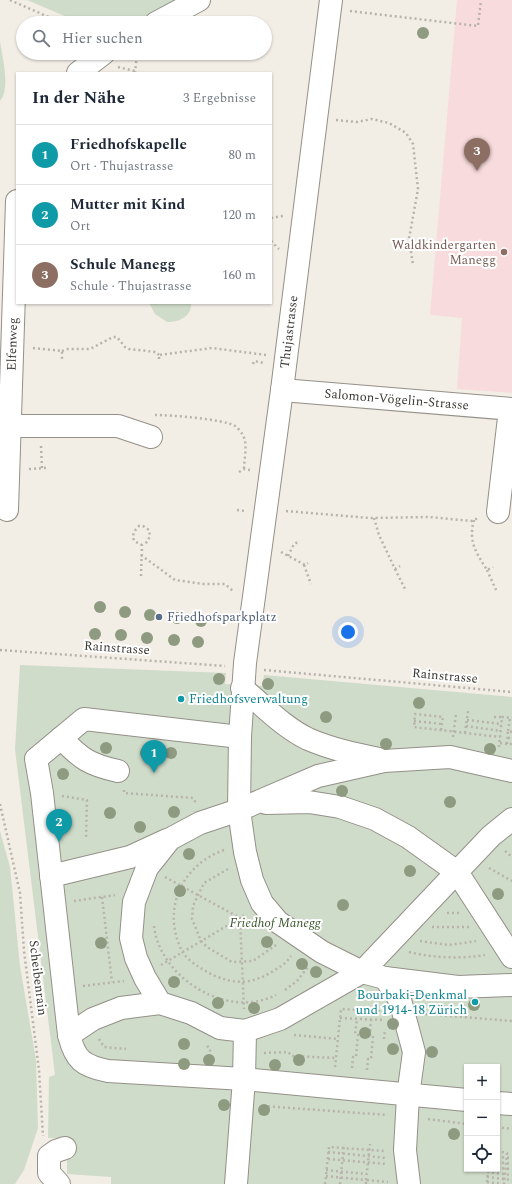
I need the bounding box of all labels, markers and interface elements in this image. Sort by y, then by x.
search box [16,16,272,60]
icon: search [30,27,52,49]
text: Hier suchen [62,27,143,50]
text: In der Nähe [32,85,125,111]
text: 3 Ergebnisse [183,88,256,108]
text: Friedhofskapelle [70,133,187,156]
pin: 3 [464,138,490,171]
text: 1 [41,145,49,165]
text: 80 m [229,145,256,165]
text: Ort · Thujastrasse [70,156,173,176]
text: Mutter mit Kind [70,193,185,216]
text: 2 [41,205,49,225]
text: 120 m [222,205,256,225]
text: Ort [70,216,90,236]
place label: Waldkindergarten Manegg [392,235,496,270]
marker: Waldkindergarten Manegg [499,247,509,257]
text: Schule Manegg [70,253,176,276]
text: 3 [41,265,49,285]
text: 160 m [222,265,256,285]
text: Schule · Thujastrasse [70,276,191,296]
street label: Thujastrasse [275,294,303,370]
street label: Elfenweg [2,317,23,371]
street label: Salomon-Vögelin-Strasse [324,384,470,415]
place label: Friedhofsparkplatz [167,607,277,627]
marker: Friedhofsparkplatz [154,612,164,622]
your location [338,622,358,642]
street label: Rainstrasse [83,636,151,660]
street label: Rainstrasse [411,663,479,689]
place label: Friedhofsverwaltung [189,689,308,709]
marker: Friedhofsverwaltung [176,694,186,704]
pin: 1 [141,740,167,773]
pin: 2 [46,809,72,842]
park label: Friedhof Manegg [230,913,322,933]
street label: Scheibenrain [23,939,53,1017]
place label: Bourbaki-Denkmal und 1914-18 Zürich [356,985,467,1020]
marker: Bourbaki-Denkmal und 1914-18 Zürich [470,997,480,1007]
map controls [464,1064,500,1172]
button: + [464,1064,500,1100]
button: − [464,1100,500,1136]
button: locate [464,1136,500,1172]

